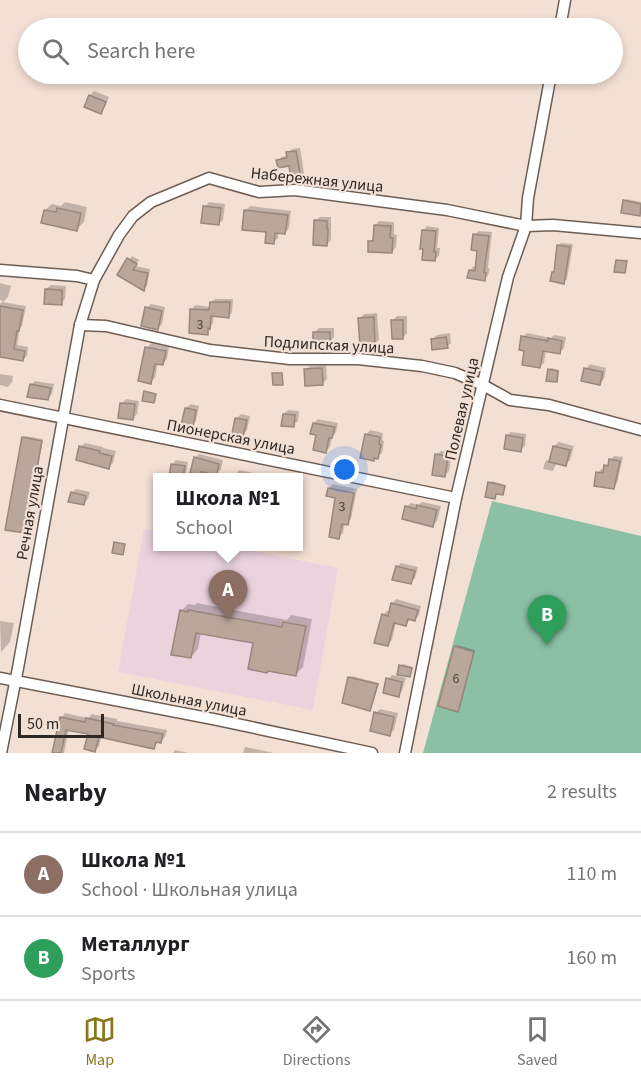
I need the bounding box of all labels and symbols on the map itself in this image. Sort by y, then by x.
street label: Набережная улица [250,162,384,198]
house number: 3 [197,315,204,335]
street label: Подлипская улица [263,331,395,359]
street label: Полевая улица [439,355,485,463]
street label: Пионерская улица [165,414,297,460]
your location [330,455,359,484]
street label: Речная улица [11,464,49,562]
house number: 3 [339,497,346,517]
pin: A [208,570,248,620]
pin: B [528,596,566,645]
house number: 6 [453,669,460,689]
street label: Школьная улица [129,678,249,722]
scale bar [18,711,104,738]

